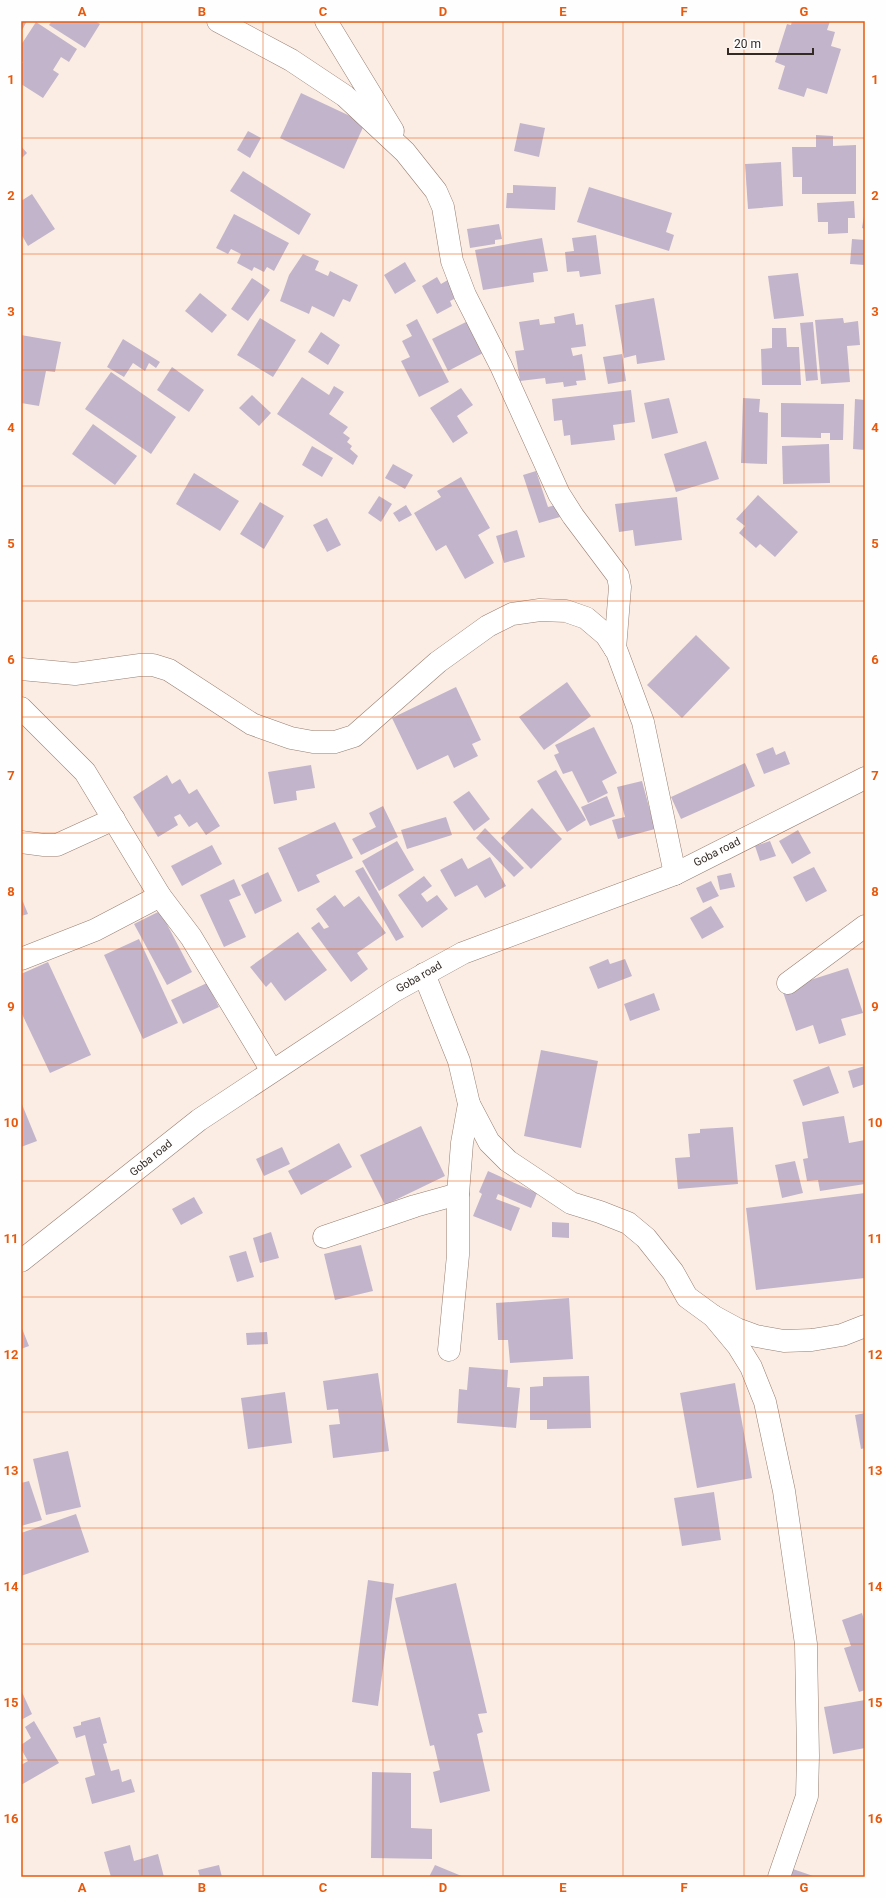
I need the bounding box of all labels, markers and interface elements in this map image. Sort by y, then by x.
text: A [78,4,87,19]
text: B [198,4,206,19]
text: C [319,4,328,19]
text: D [439,4,447,19]
text: E [559,4,567,19]
text: F [680,4,688,19]
text: G [800,4,809,19]
scale bar [728,30,813,56]
text: 20 m [734,37,761,51]
text: 1 [7,72,15,87]
text: 1 [871,72,879,87]
text: 2 [7,188,15,203]
text: 2 [871,188,879,203]
text: 3 [7,304,15,319]
text: 3 [871,304,879,319]
text: 4 [7,420,15,435]
text: 4 [871,420,879,435]
text: 5 [7,536,15,551]
text: 5 [871,536,879,551]
text: 6 [7,652,15,667]
text: 6 [871,652,879,667]
text: 7 [7,768,15,783]
text: 7 [871,768,879,783]
street label: Goba road [691,835,743,869]
text: 8 [7,884,15,899]
text: 8 [871,884,879,899]
street label: Goba road [394,959,444,995]
text: 9 [7,999,15,1014]
text: 9 [871,999,879,1014]
text: 10 [4,1115,18,1130]
text: 10 [868,1115,882,1130]
street label: Goba road [127,1137,175,1179]
text: 11 [4,1231,18,1246]
text: 11 [868,1231,882,1246]
text: 12 [4,1347,18,1362]
text: 12 [868,1347,882,1362]
text: 13 [4,1463,18,1478]
text: 13 [868,1463,882,1478]
text: 14 [4,1579,19,1594]
text: 14 [868,1579,883,1594]
text: 15 [4,1695,18,1710]
text: 15 [868,1695,882,1710]
text: 16 [4,1811,19,1826]
text: 16 [868,1811,883,1826]
text: A [78,1880,87,1895]
text: B [198,1880,206,1895]
text: C [319,1880,328,1895]
text: D [439,1880,447,1895]
text: E [559,1880,567,1895]
text: F [680,1880,688,1895]
text: G [800,1880,809,1895]

